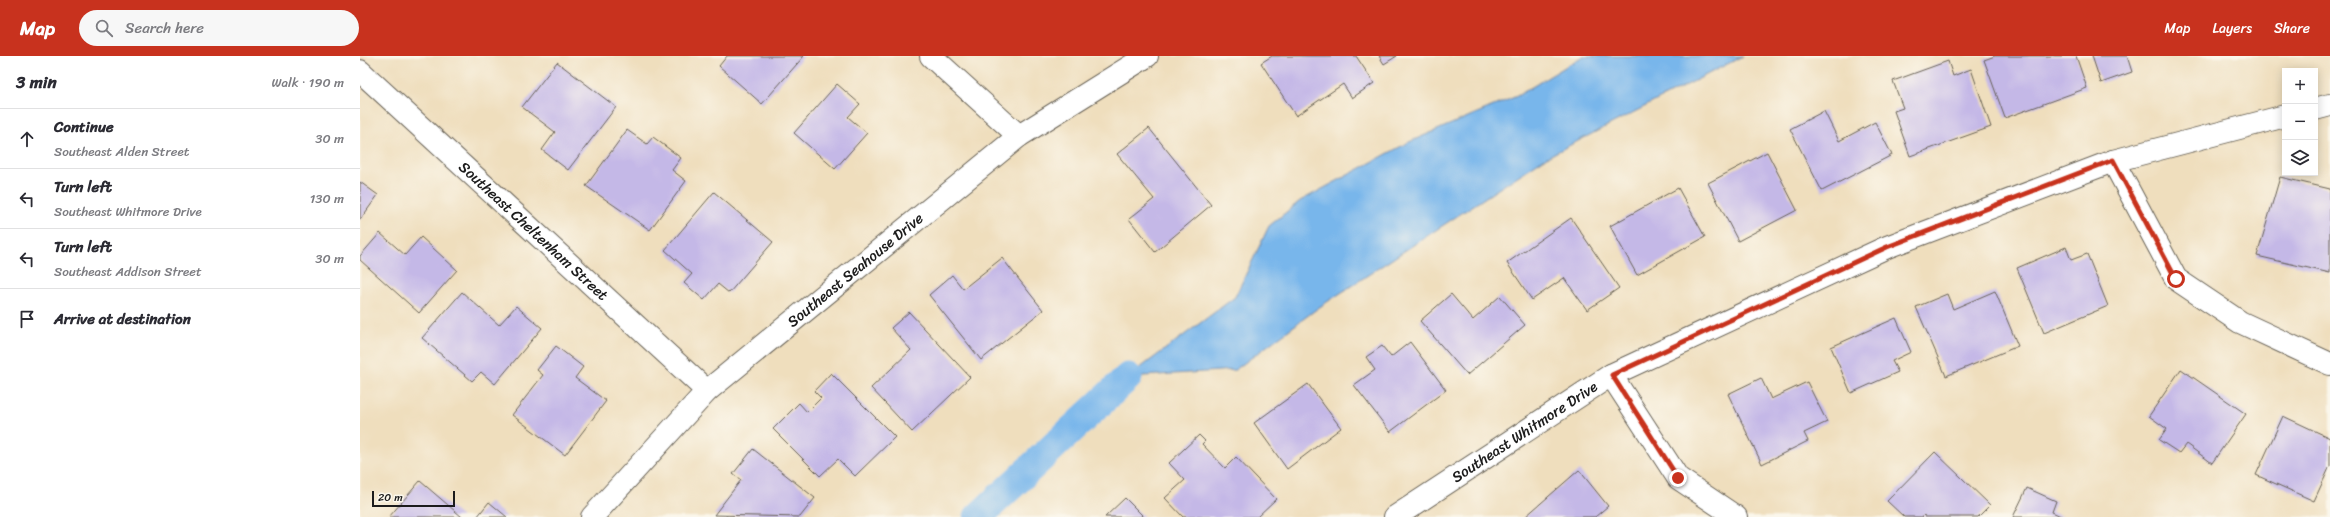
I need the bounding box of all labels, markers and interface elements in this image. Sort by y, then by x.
search box [79,10,359,46]
text: Map [20,12,55,45]
text: Search here [125,15,204,41]
text: Map [2165,16,2190,41]
text: Layers [2212,16,2252,41]
text: Share [2274,16,2310,41]
icon: search [93,17,115,39]
text: 3 min [16,67,57,97]
map controls [2282,68,2318,176]
button: + [2282,68,2318,104]
text: Walk · 190 m [271,71,344,94]
button: − [2282,104,2318,140]
text: Continue [54,114,114,140]
text: 30 m [315,127,344,150]
icon: ahead [16,128,38,150]
text: Southeast Alden Street [54,140,189,163]
button: layers [2282,140,2318,176]
street label: Southeast Cheltenham Street [452,155,615,307]
text: Turn left [54,174,112,200]
text: 130 m [310,187,344,210]
icon: left [16,188,38,210]
text: Southeast Whitmore Drive [54,200,202,223]
street label: Southeast Seahouse Drive [781,206,930,334]
text: Turn left [54,234,112,260]
text: 30 m [315,247,344,270]
icon: left [16,248,38,270]
text: Southeast Addison Street [54,260,202,283]
route start [2167,270,2185,288]
text: Arrive at destination [54,306,191,332]
icon: arrive [16,308,38,330]
street label: Southeast Whitmore Drive [1446,374,1603,490]
route end [1669,469,1687,487]
text: 20 m [378,488,403,507]
scale bar [372,489,455,508]

